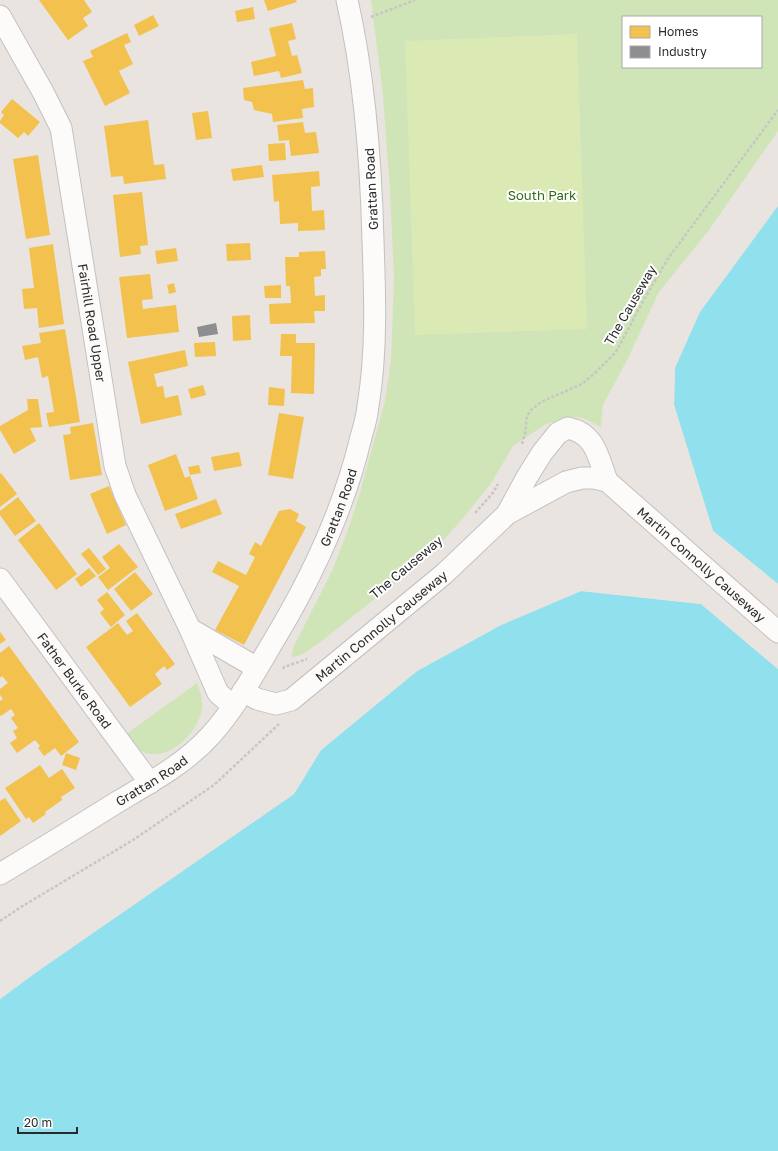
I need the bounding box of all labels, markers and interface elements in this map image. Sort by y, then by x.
legend [622,16,762,68]
text: Homes [658,24,698,39]
text: Industry [658,44,707,59]
street label: Grattan Road [361,148,381,230]
park label: South Park [508,187,577,203]
street label: The Causeway [601,261,660,348]
street label: Fairhill Road Upper [75,263,109,383]
street label: Grattan Road [316,467,360,549]
street label: Martin Connolly Causeway [634,504,770,626]
street label: The Causeway [366,532,446,602]
street label: Martin Connolly Causeway [312,566,451,685]
street label: Father Burke Road [34,629,115,732]
street label: Grattan Road [113,752,191,809]
scale bar [18,1109,77,1135]
text: 20 m [24,1115,52,1130]

